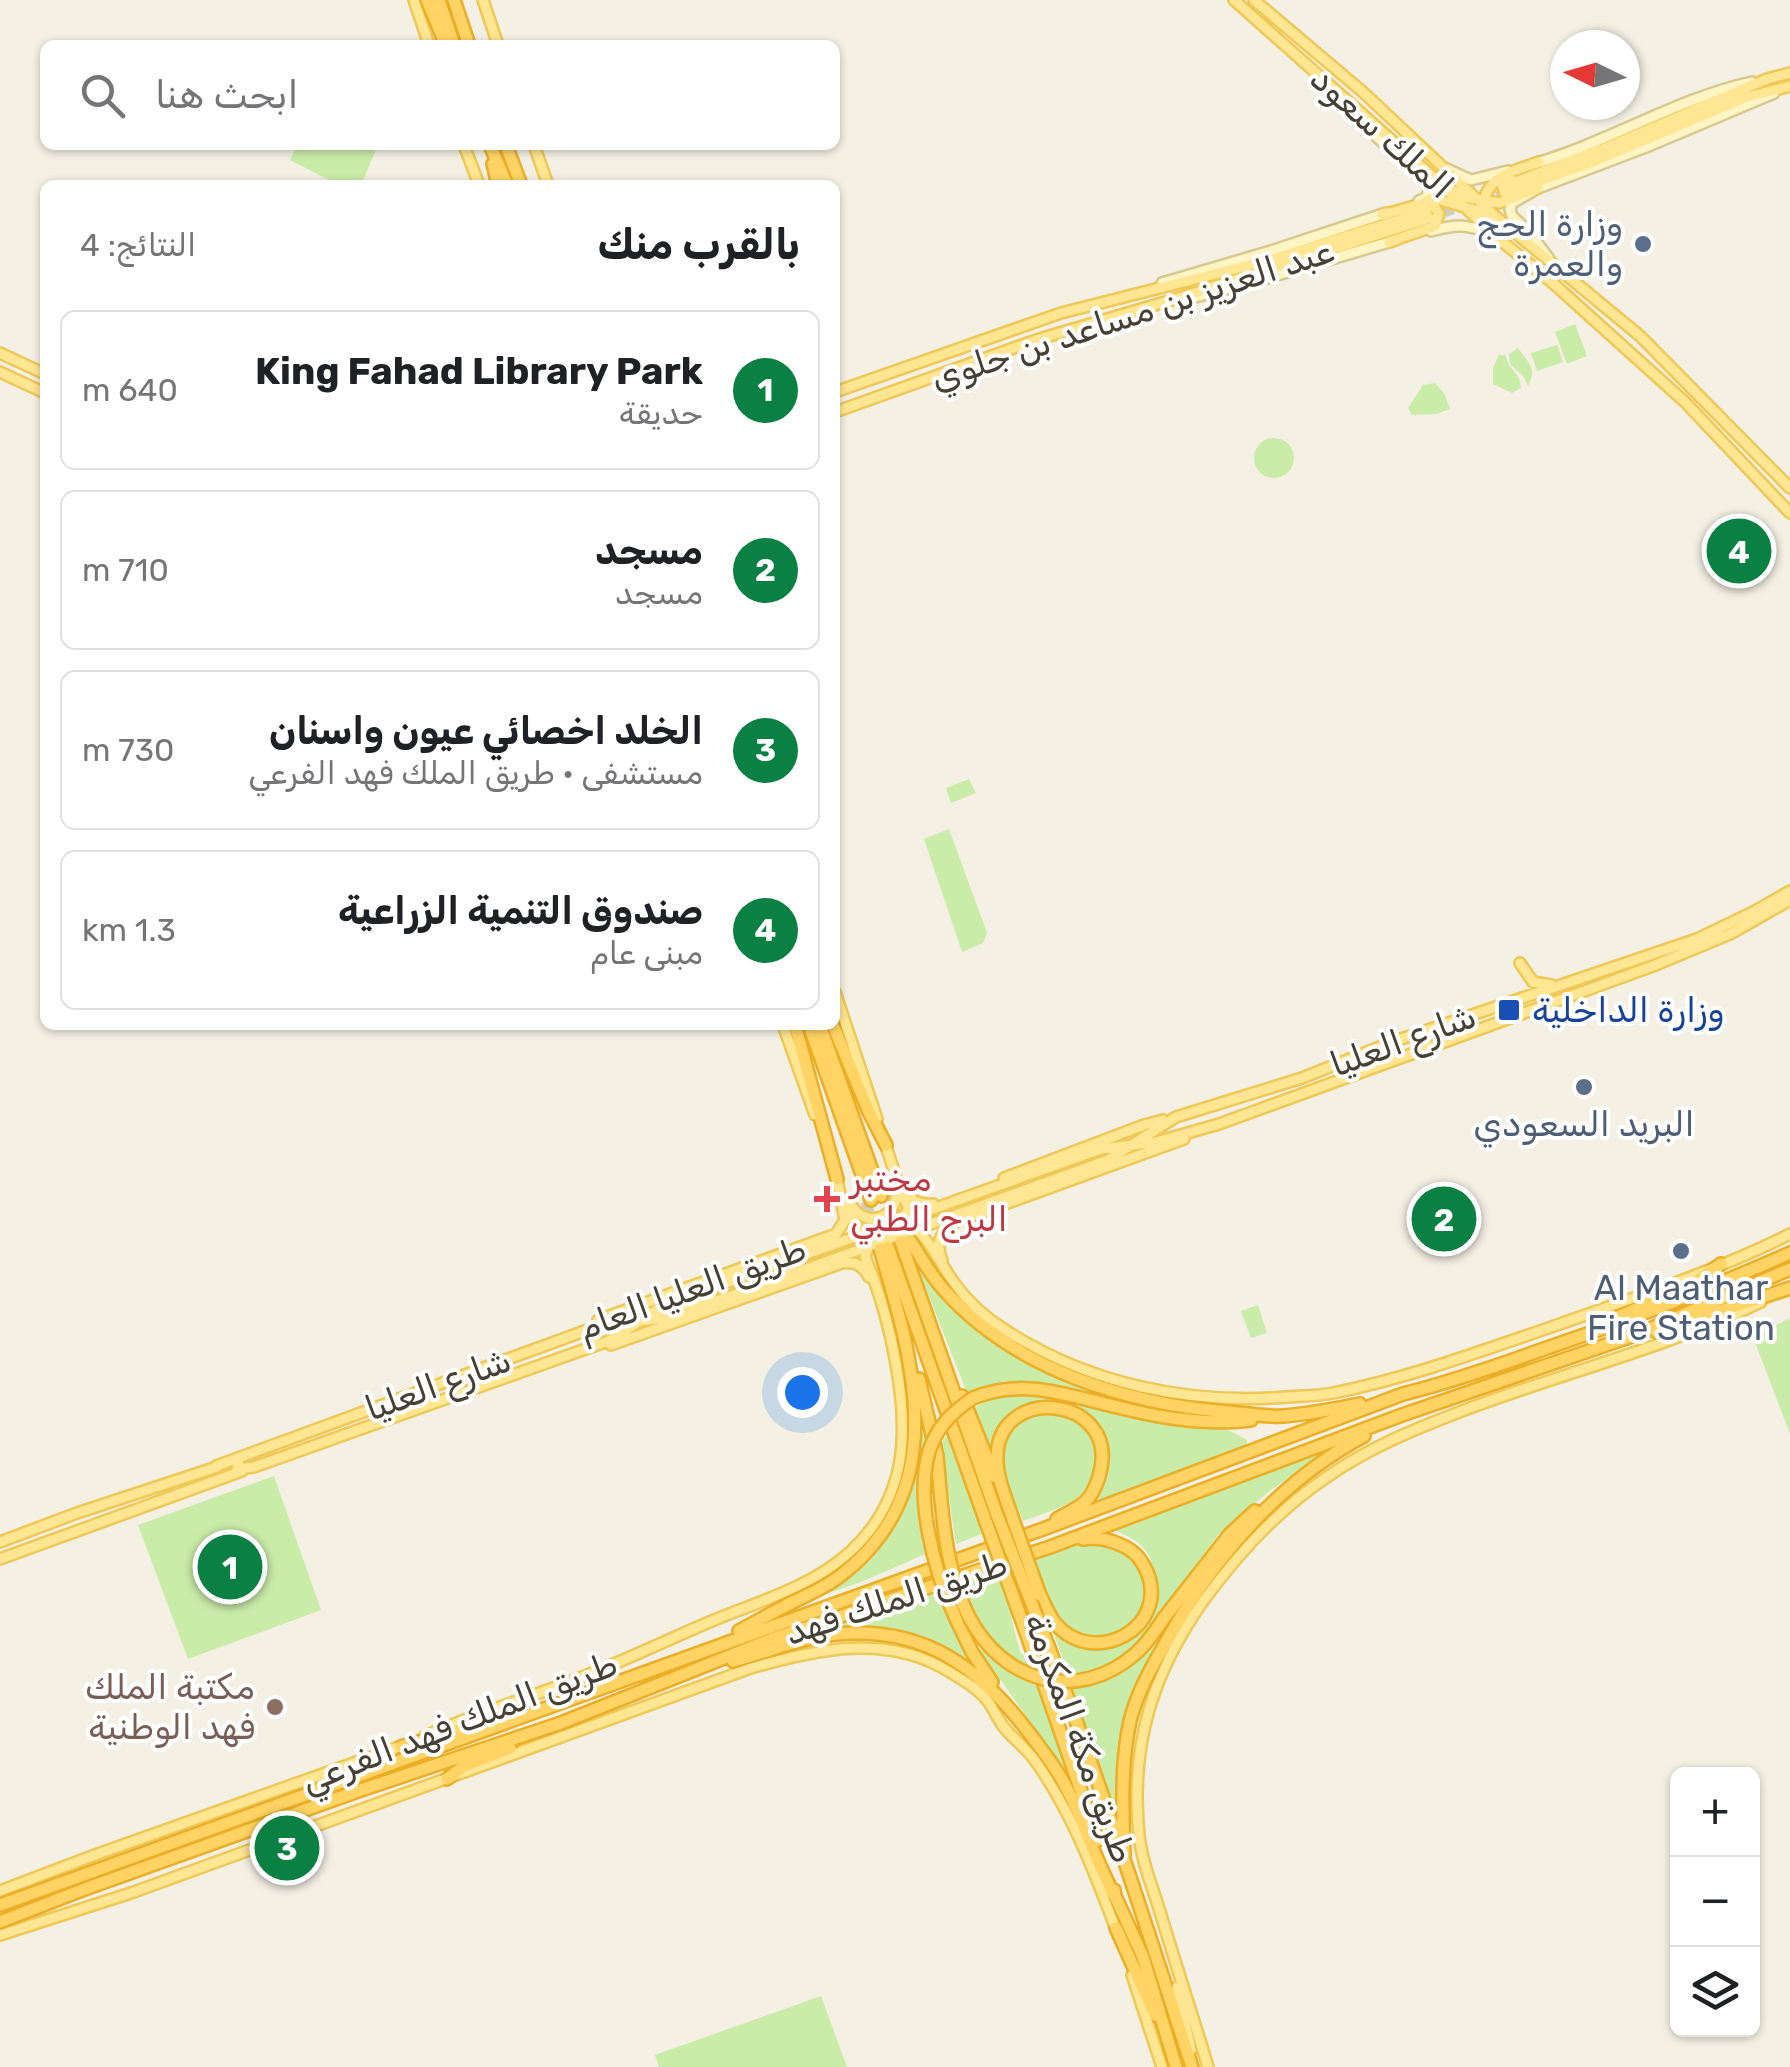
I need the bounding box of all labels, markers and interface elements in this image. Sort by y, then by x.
north arrow [1550,30,1640,120]
search box [40,40,840,150]
street label: الملك سعود [1302,57,1462,207]
icon: search [75,68,130,123]
text: ابحث هنا [155,72,298,118]
place label: وزارة الحج والعمرة [1476,203,1623,285]
text: بالقرب منك [598,220,800,270]
text: النتائج: 4 [80,226,196,264]
street label: عبد العزيز بن مساعد بن جلوي [925,229,1340,402]
marker: وزارة الحج والعمرة [1632,233,1654,255]
text: King Fahad Library Park [255,348,703,394]
text: 640 m [82,371,178,409]
text: 1 [758,371,773,409]
text: حديقة [619,394,703,432]
pin: 4 [1706,514,1772,588]
text: مسجد [595,528,703,574]
text: 710 m [82,551,169,589]
text: 2 [755,551,776,589]
text: مسجد [615,574,703,612]
text: الخلد اخصائي عيون واسنان [269,708,703,754]
text: 730 m [82,731,174,769]
text: 3 [755,731,776,769]
text: مستشفى · طريق الملك فهد الفرعي [248,754,703,792]
text: صندوق التنمية الزراعية [338,888,703,934]
text: 1.3 km [82,911,176,949]
text: 4 [755,911,776,949]
text: مبنى عام [590,934,703,972]
place label: وزارة الداخلية [1532,989,1725,1031]
street label: شارع العليا [1324,994,1483,1089]
marker: وزارة الداخلية [1496,997,1522,1023]
marker: البريد السعودي [1573,1076,1595,1098]
place label: البريد السعودي [1473,1103,1695,1148]
place label: مختبر البرج الطبي [848,1158,1008,1245]
pin: 2 [1412,1182,1476,1256]
marker: مختبر البرج الطبي [814,1186,840,1212]
street label: طريق العليا العام [572,1227,812,1351]
marker: Al Maathar Fire Station [1670,1240,1692,1262]
place label: Al Maathar Fire Station [1587,1267,1775,1349]
street label: شارع العليا [359,1338,518,1433]
your location [777,1367,828,1418]
pin: 1 [198,1530,262,1604]
street label: طريق الملك فهد [780,1542,1012,1654]
street label: طريق مكة المكرمة [1015,1608,1145,1868]
street label: طريق الملك فهد الفرعي [295,1642,625,1806]
place label: مكتبة الملك فهد الوطنية [85,1666,255,1748]
marker: مكتبة الملك فهد الوطنية [264,1696,286,1718]
map controls [1670,1767,1760,2037]
button: + [1670,1767,1760,1857]
pin: 3 [254,1810,320,1886]
button: − [1670,1857,1760,1947]
button: layers [1670,1947,1760,2037]

